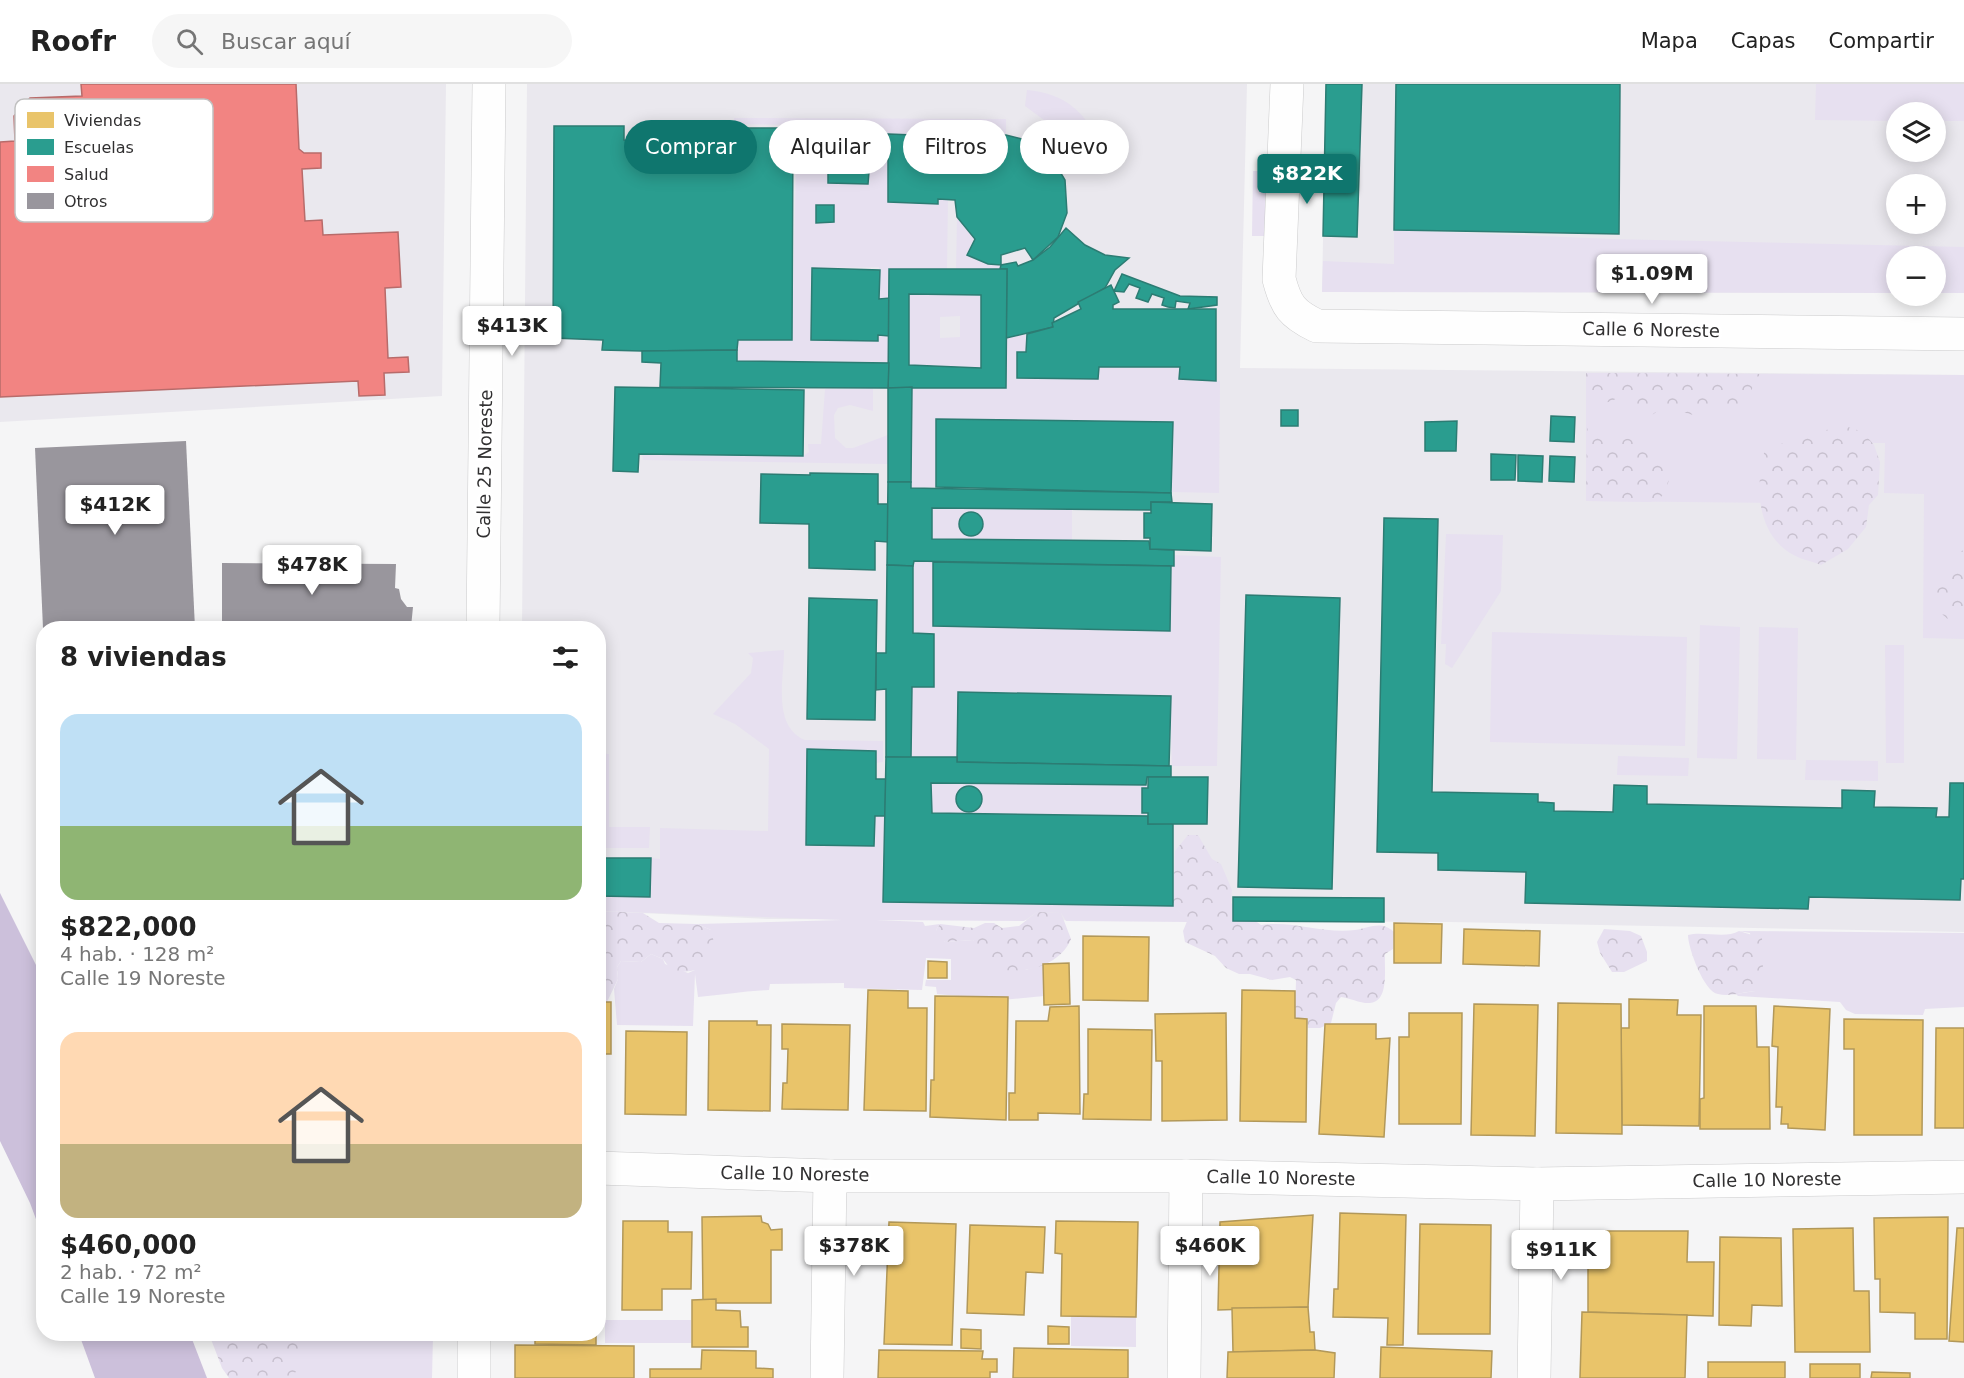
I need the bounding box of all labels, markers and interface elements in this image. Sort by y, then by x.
search box [152,14,572,68]
text: Roofr [30,25,116,58]
icon: search [173,25,206,58]
text: Buscar aquí [221,29,351,54]
text: Mapa [1641,29,1698,53]
text: Capas [1731,29,1795,53]
text: Compartir [1828,29,1934,53]
legend [15,99,213,222]
map controls [1886,102,1946,306]
button: layers [1886,102,1946,162]
text: Viviendas [64,111,141,130]
chip: Comprar [624,120,757,174]
chip: Alquilar [769,120,891,174]
chip: Filtros [903,120,1008,174]
chip: Nuevo [1020,120,1129,174]
text: Escuelas [64,138,134,157]
pin: $822K [1265,154,1349,205]
text: $822K [1271,161,1343,185]
text: Salud [64,165,109,184]
button: + [1886,174,1946,234]
text: Otros [64,192,107,211]
button: − [1886,246,1946,306]
pin: $1.09M [1603,254,1701,305]
text: $1.09M [1610,261,1694,285]
pin: $413K [470,306,554,357]
text: $413K [476,313,548,337]
street label: Calle 6 Noreste [1582,318,1720,341]
street label: Calle 25 Noreste [473,389,496,539]
pin: $412K [73,485,157,536]
text: $412K [79,492,151,516]
pin: $478K [270,545,354,596]
text: $478K [276,552,348,576]
icon: filters [549,641,582,674]
text: 8 viviendas [60,642,227,672]
icon: home [267,753,375,861]
text: $822,000 [60,912,197,942]
text: 4 hab. · 128 m² [60,942,214,966]
text: Calle 19 Noreste [60,966,226,990]
icon: home [267,1071,375,1179]
street label: Calle 10 Noreste [720,1162,870,1185]
street label: Calle 10 Noreste [1206,1166,1356,1189]
street label: Calle 10 Noreste [1692,1168,1842,1191]
pin: $378K [812,1226,896,1277]
pin: $460K [1168,1226,1252,1277]
text: $460,000 [60,1230,197,1260]
pin: $911K [1519,1230,1603,1281]
text: $378K [818,1233,890,1257]
text: $460K [1174,1233,1246,1257]
text: $911K [1525,1237,1597,1261]
text: 2 hab. · 72 m² [60,1260,201,1284]
text: Calle 19 Noreste [60,1284,226,1308]

